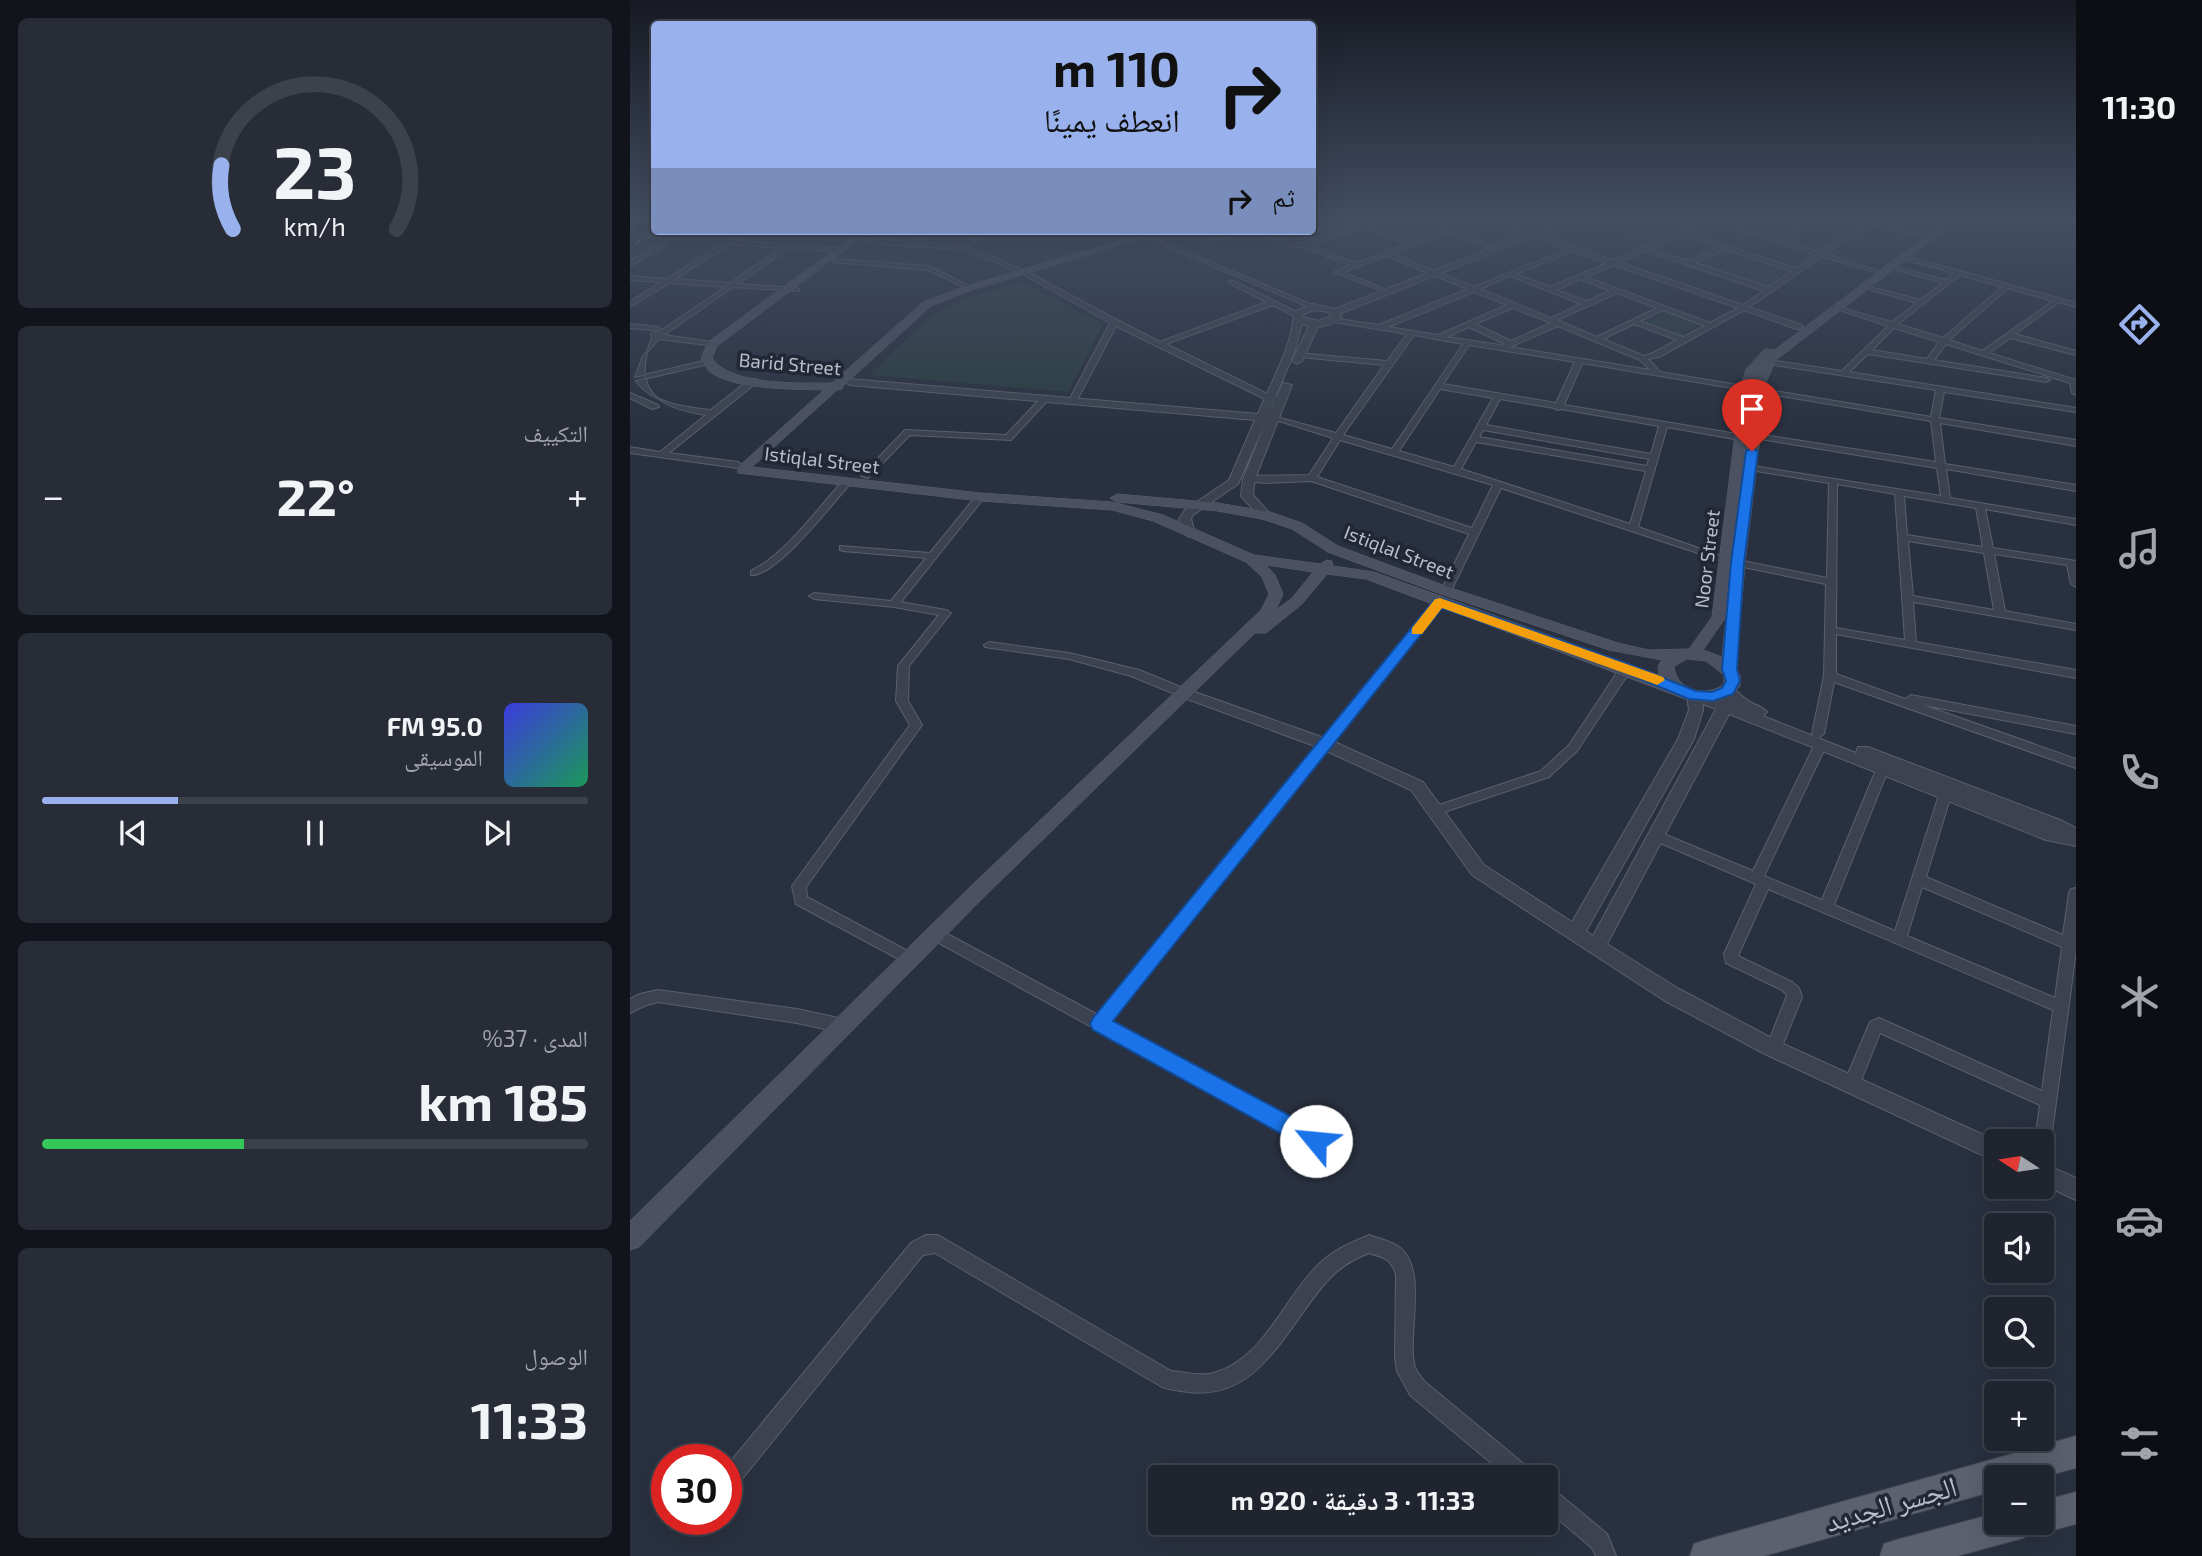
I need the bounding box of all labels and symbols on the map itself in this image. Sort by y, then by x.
street label: Barid Street [738,348,842,379]
pin [1722,379,1782,451]
street label: Istiqlal Street [763,441,881,478]
street label: Noor Street [1689,508,1724,610]
street label: Istiqlal Street [1341,520,1457,583]
position arrow [1279,1104,1353,1178]
north arrow [1984,1129,2054,1199]
speed limit sign: 30 [651,1444,742,1535]
street label: الجسر الجديد [1821,1468,1960,1538]

